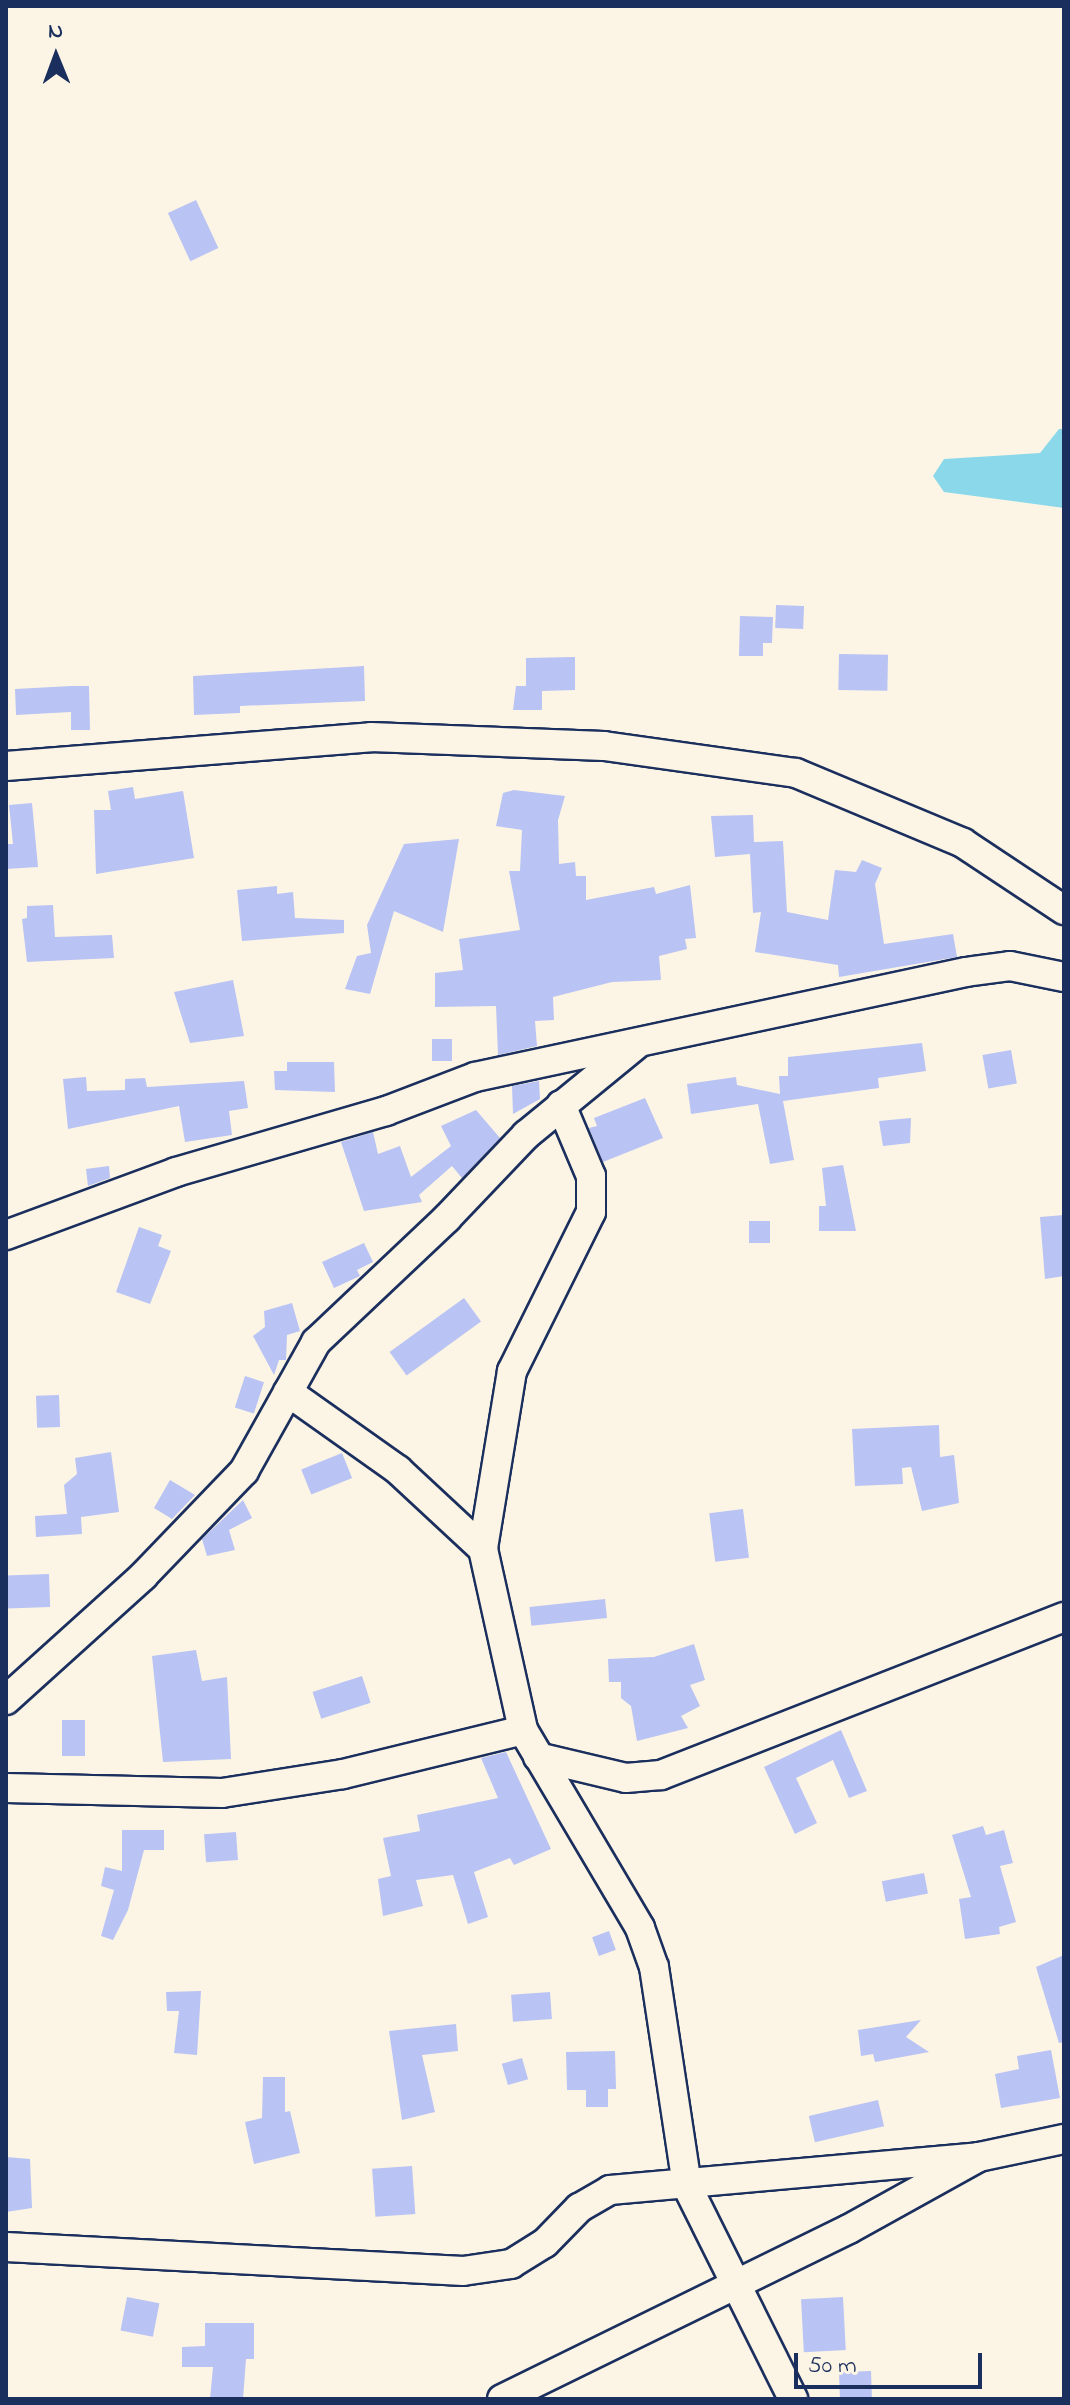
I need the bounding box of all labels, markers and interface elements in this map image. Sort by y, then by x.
north arrow [16,16,96,96]
text: N [48,16,63,48]
scale bar [798,2337,986,2387]
text: 50 m [808,2349,857,2384]

